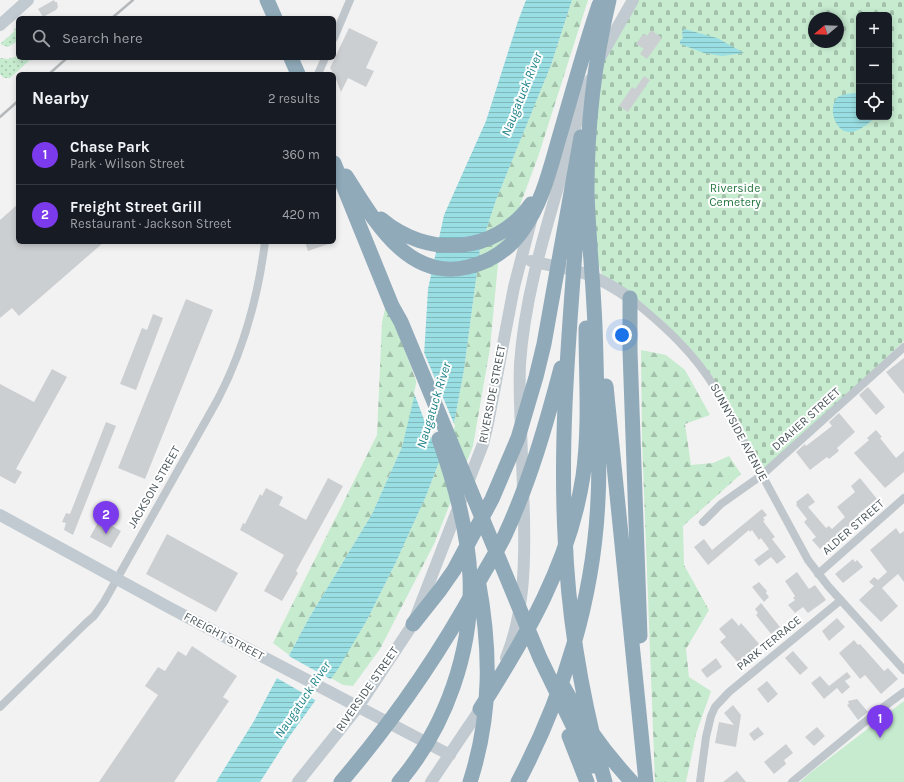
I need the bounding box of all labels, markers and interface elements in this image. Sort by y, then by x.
north arrow [808,12,844,48]
map controls [856,12,892,120]
button: + [856,12,892,48]
search box [16,16,336,60]
icon: search [30,27,52,49]
text: Search here [62,29,143,47]
button: − [856,48,892,84]
water label: Naugatuck River [498,50,545,138]
button: locate [856,84,892,120]
text: Nearby [32,88,89,108]
text: 2 results [268,91,320,106]
text: Chase Park [70,138,150,156]
text: 1 [43,147,47,162]
text: 360 m [282,147,320,162]
text: Park · Wilson Street [70,156,185,171]
park label: Riverside Cemetery [709,181,761,209]
text: Freight Street Grill [70,198,202,216]
text: 2 [41,207,49,222]
text: 420 m [282,207,320,222]
text: Restaurant · Jackson Street [70,216,231,231]
your location [612,325,632,345]
street label: RIVERSIDE STREET [476,344,508,444]
water label: Naugatuck River [413,360,454,450]
street label: SUNNYSIDE AVENUE [707,381,771,483]
street label: DRAHER STREET [769,385,843,453]
street label: JACKSON STREET [125,443,183,531]
street label: ALDER STREET [819,496,887,558]
pin: 2 [93,501,119,534]
street label: FREIGHT STREET [182,609,266,663]
street label: PARK TERRACE [734,613,804,673]
street label: RIVERSIDE STREET [333,644,401,734]
water label: Naugatuck River [271,658,334,740]
pin: 1 [867,705,893,738]

